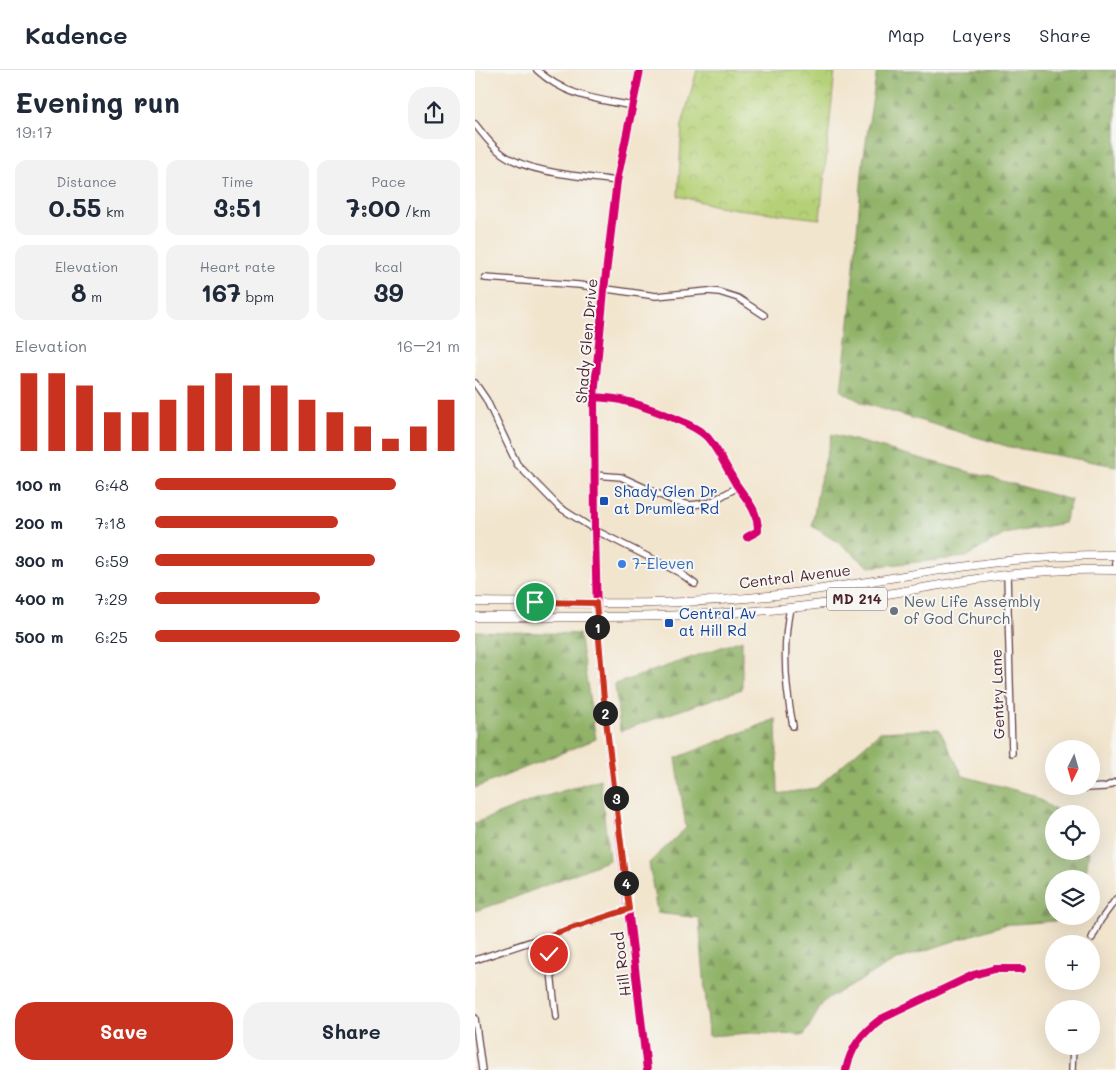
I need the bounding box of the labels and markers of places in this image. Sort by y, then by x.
place label: Shady Glen Dr at Drumlea Rd [614,481,719,518]
marker: Shady Glen Dr at Drumlea Rd [598,495,610,507]
place label: 7-Eleven [632,553,694,573]
marker: 7-Eleven [616,558,628,570]
pin [514,581,556,623]
place label: New Life Assembly of God Church [904,591,1041,628]
place label: Central Av at Hill Rd [679,603,756,640]
marker: New Life Assembly of God Church [888,605,900,617]
pin: 1 [585,614,609,640]
marker: Central Av at Hill Rd [663,617,675,629]
pin: 2 [593,700,617,726]
pin: 3 [603,786,629,810]
pin: 4 [613,870,639,896]
pin [528,933,570,975]

